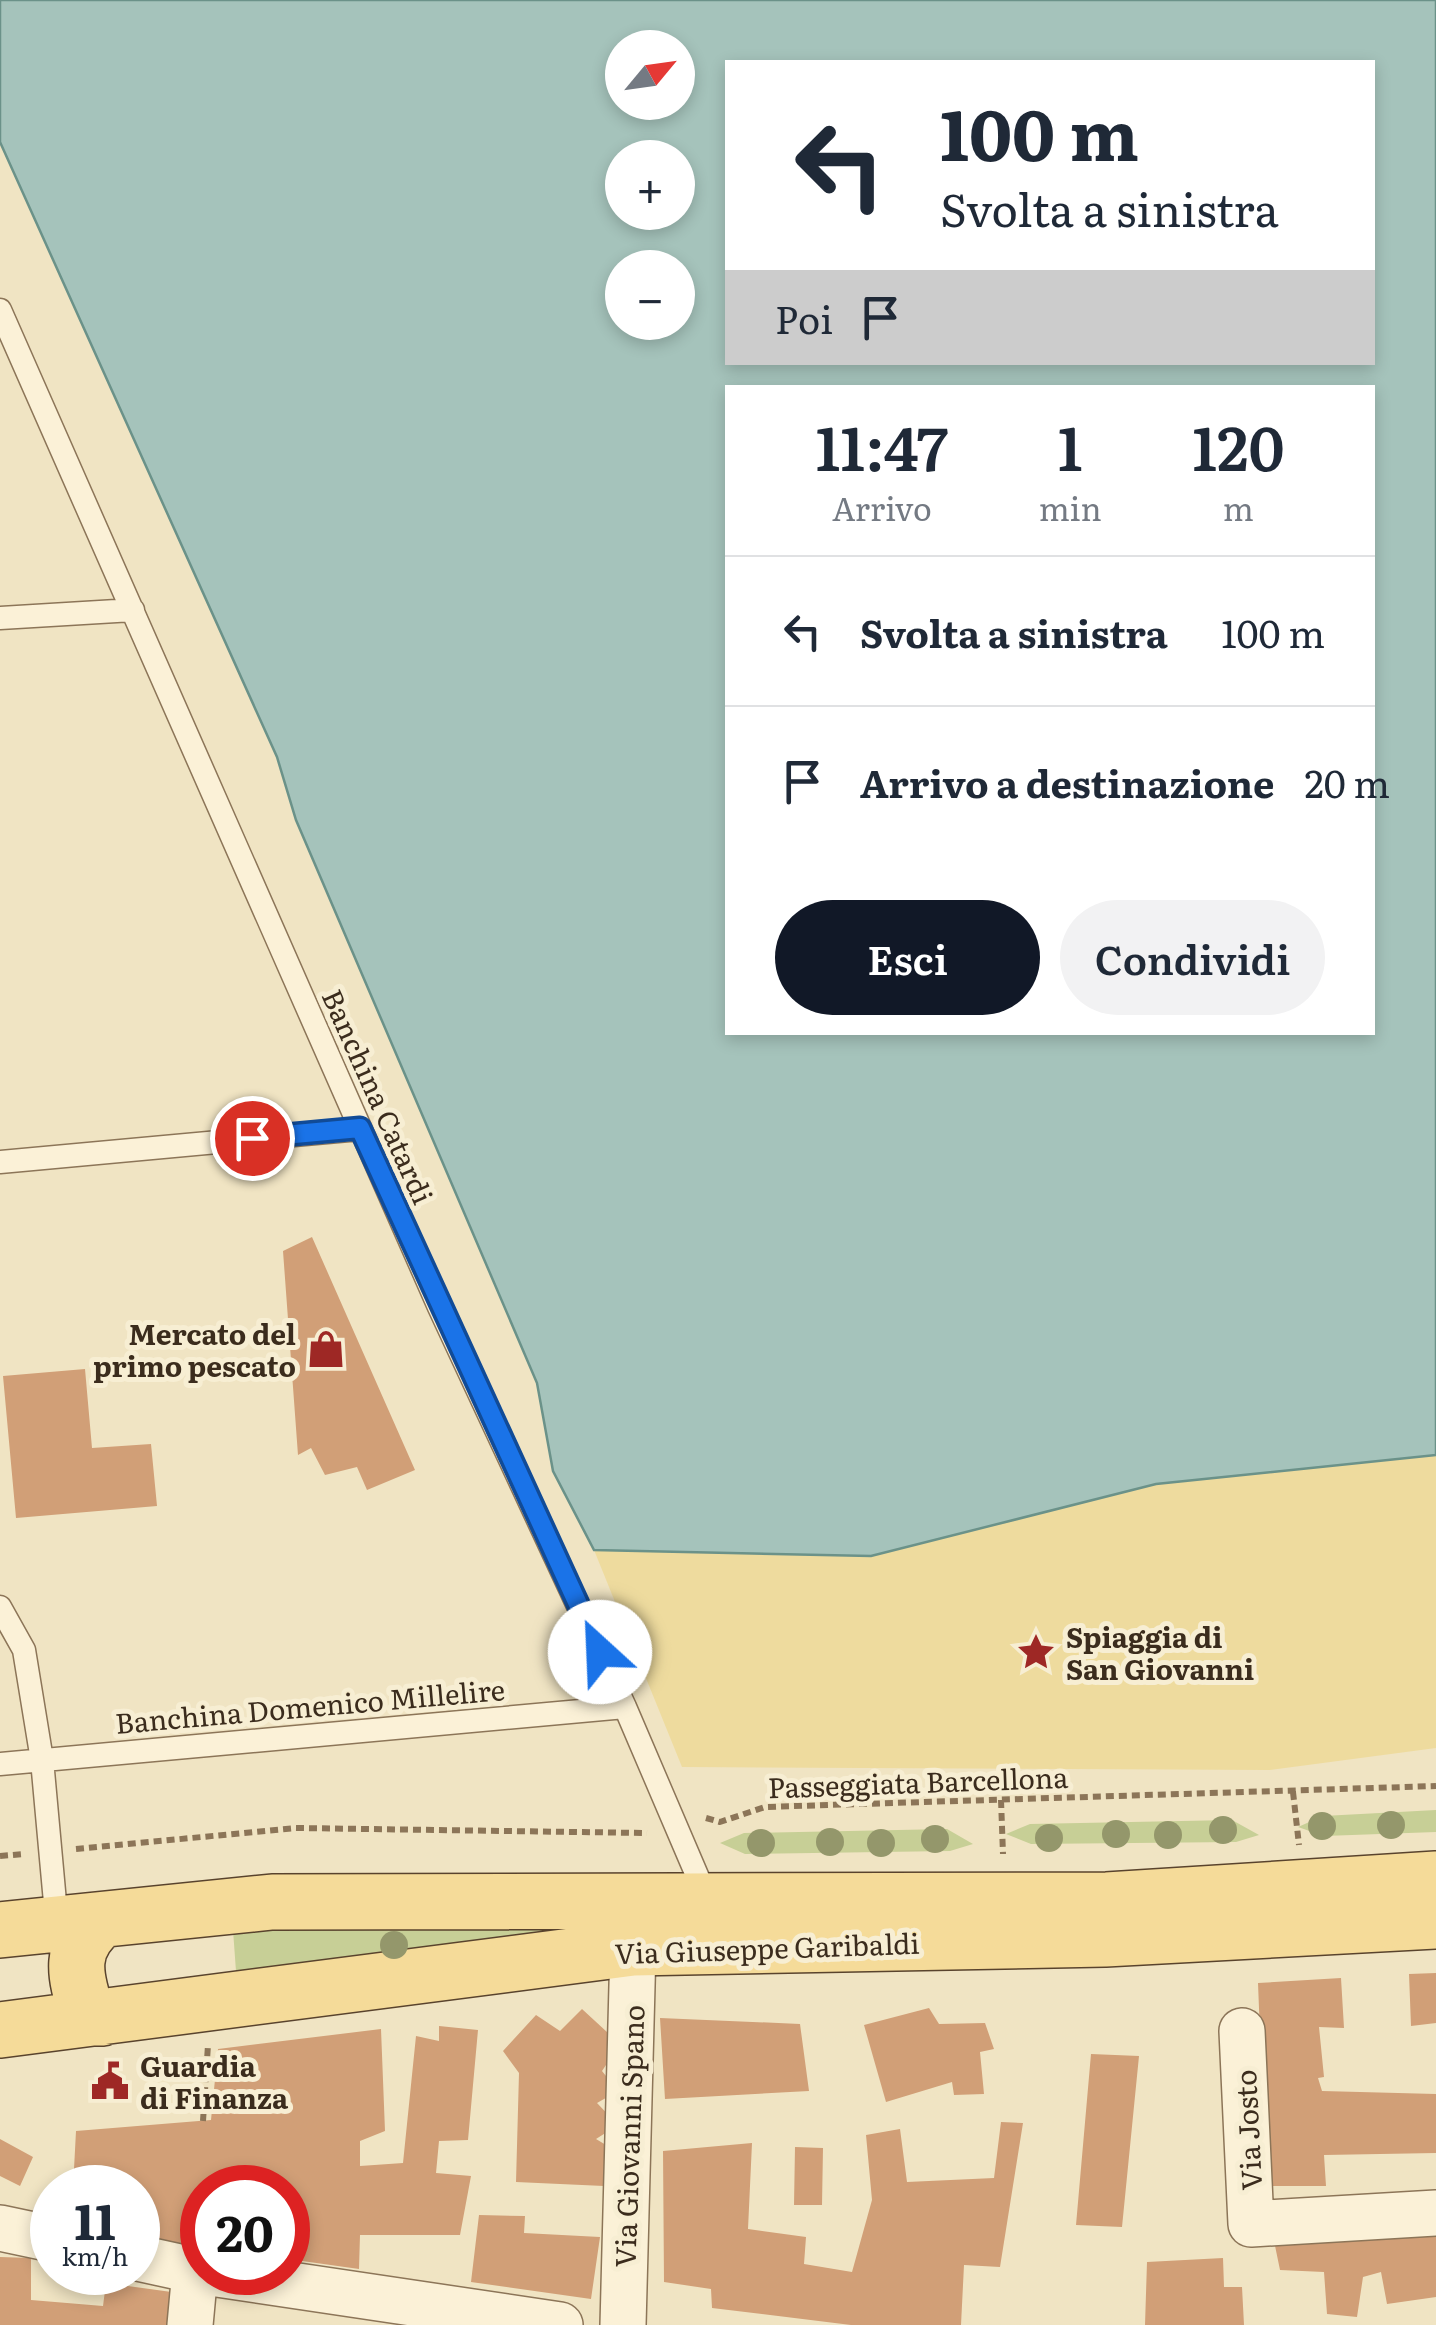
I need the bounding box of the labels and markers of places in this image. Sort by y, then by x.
pin [210,1096,295,1181]
place label: Mercato del primo pescato [93,1312,296,1386]
shop icon: Mercato del primo pescato [305,1328,347,1370]
place label: Spiaggia di San Giovanni [1066,1615,1254,1689]
place icon: Spiaggia di San Giovanni [1015,1631,1057,1673]
place label: Guardia di Finanza [140,2044,289,2118]
public building icon: Guardia di Finanza [89,2060,131,2102]

